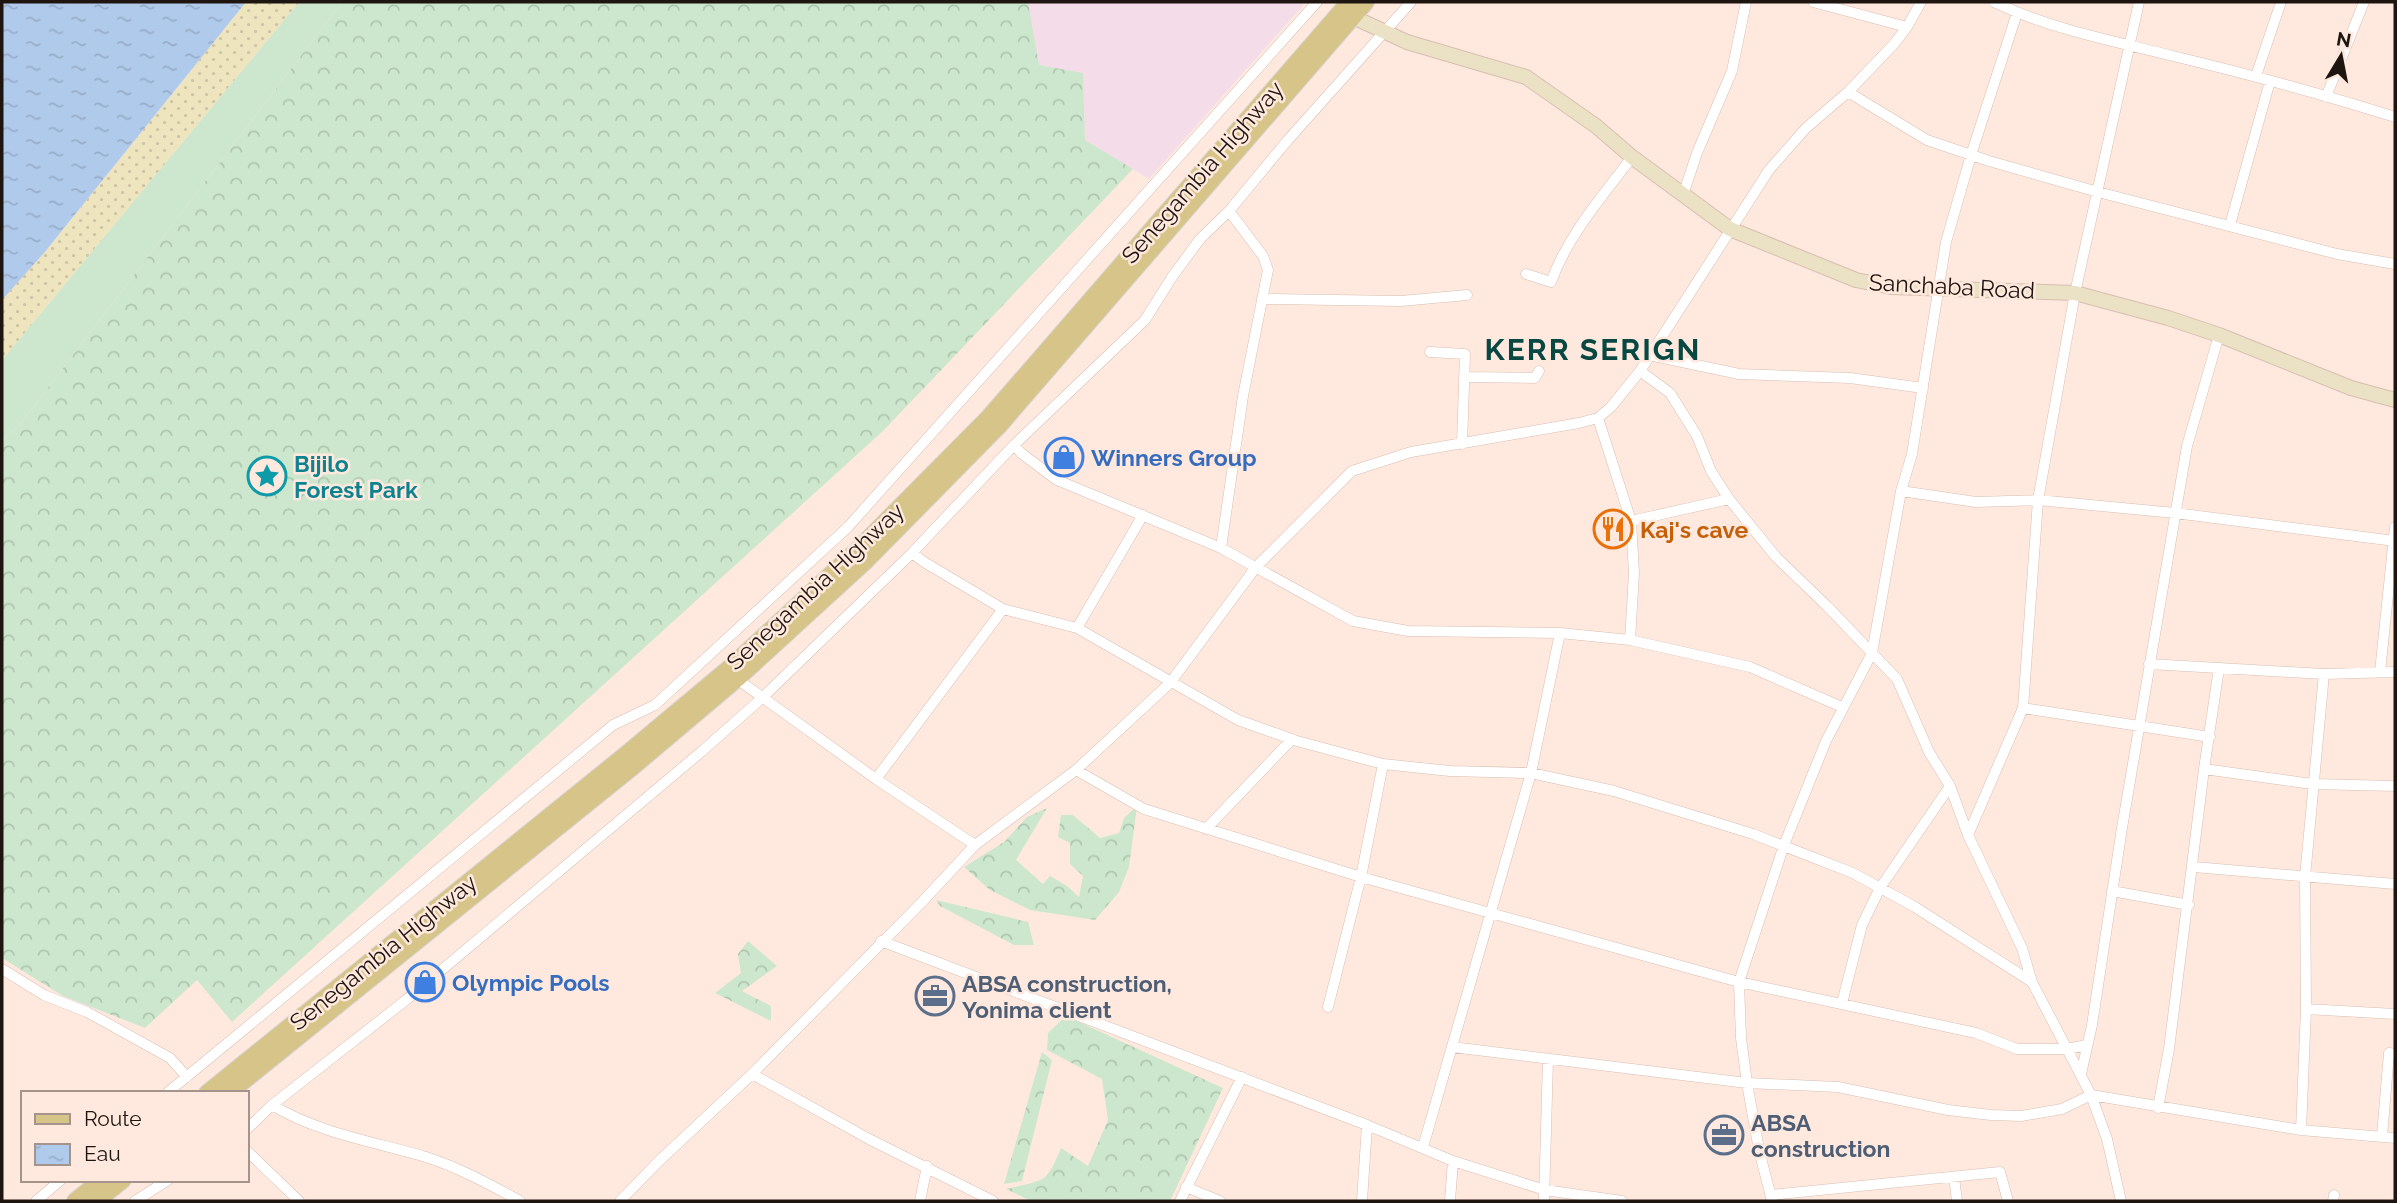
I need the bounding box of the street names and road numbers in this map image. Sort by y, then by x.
street label: Senegambia Highway [1116,76,1288,268]
street label: Sanchaba Road [1868,268,2036,304]
street label: Senegambia Highway [721,497,909,675]
street label: Senegambia Highway [284,868,482,1036]

